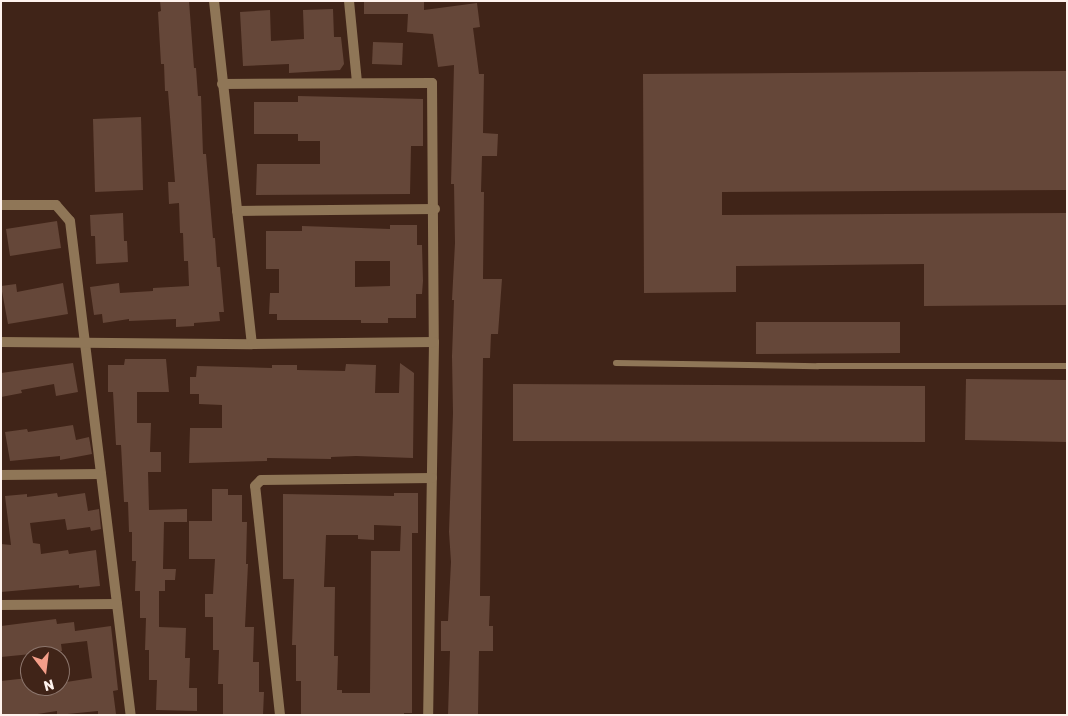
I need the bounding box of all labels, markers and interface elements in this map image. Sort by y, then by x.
north arrow [20,646,70,696]
text: N [42,675,56,695]

